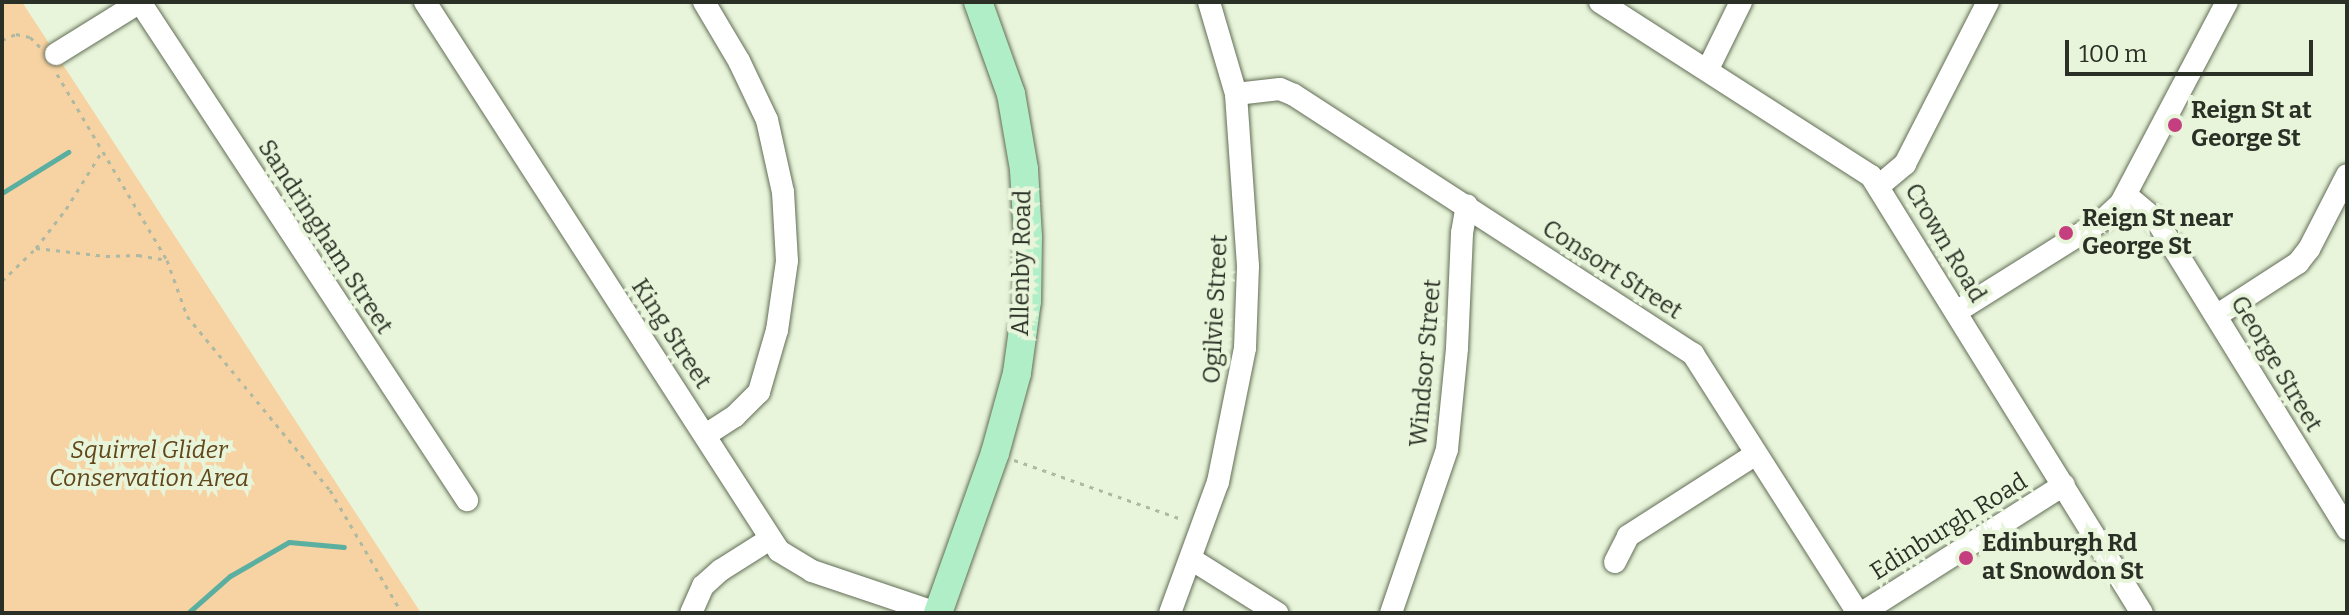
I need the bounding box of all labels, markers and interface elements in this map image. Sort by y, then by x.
scale bar [2069,24,2317,74]
text: 100 m [2079,40,2147,68]
place label: Reign St at George St [2191,97,2312,153]
marker: Reign St at George St [2166,116,2184,134]
street label: Sandringham Street [251,135,399,339]
street label: Crown Road [1898,178,1992,308]
street label: Allenby Road [1006,190,1038,336]
place label: Reign St near George St [2082,205,2233,261]
street label: Consort Street [1537,214,1687,326]
marker: Reign St near George St [2057,224,2075,242]
street label: Ogilvie Street [1198,234,1234,384]
street label: King Street [625,274,717,394]
street label: Windsor Street [1404,278,1448,448]
street label: George Street [2224,291,2328,437]
park label: Squirrel Glider Conservation Area [49,437,249,493]
street label: Edinburgh Road [1865,467,2033,587]
place label: Edinburgh Rd at Snowdon St [1982,530,2144,586]
marker: Edinburgh Rd at Snowdon St [1957,549,1975,567]

